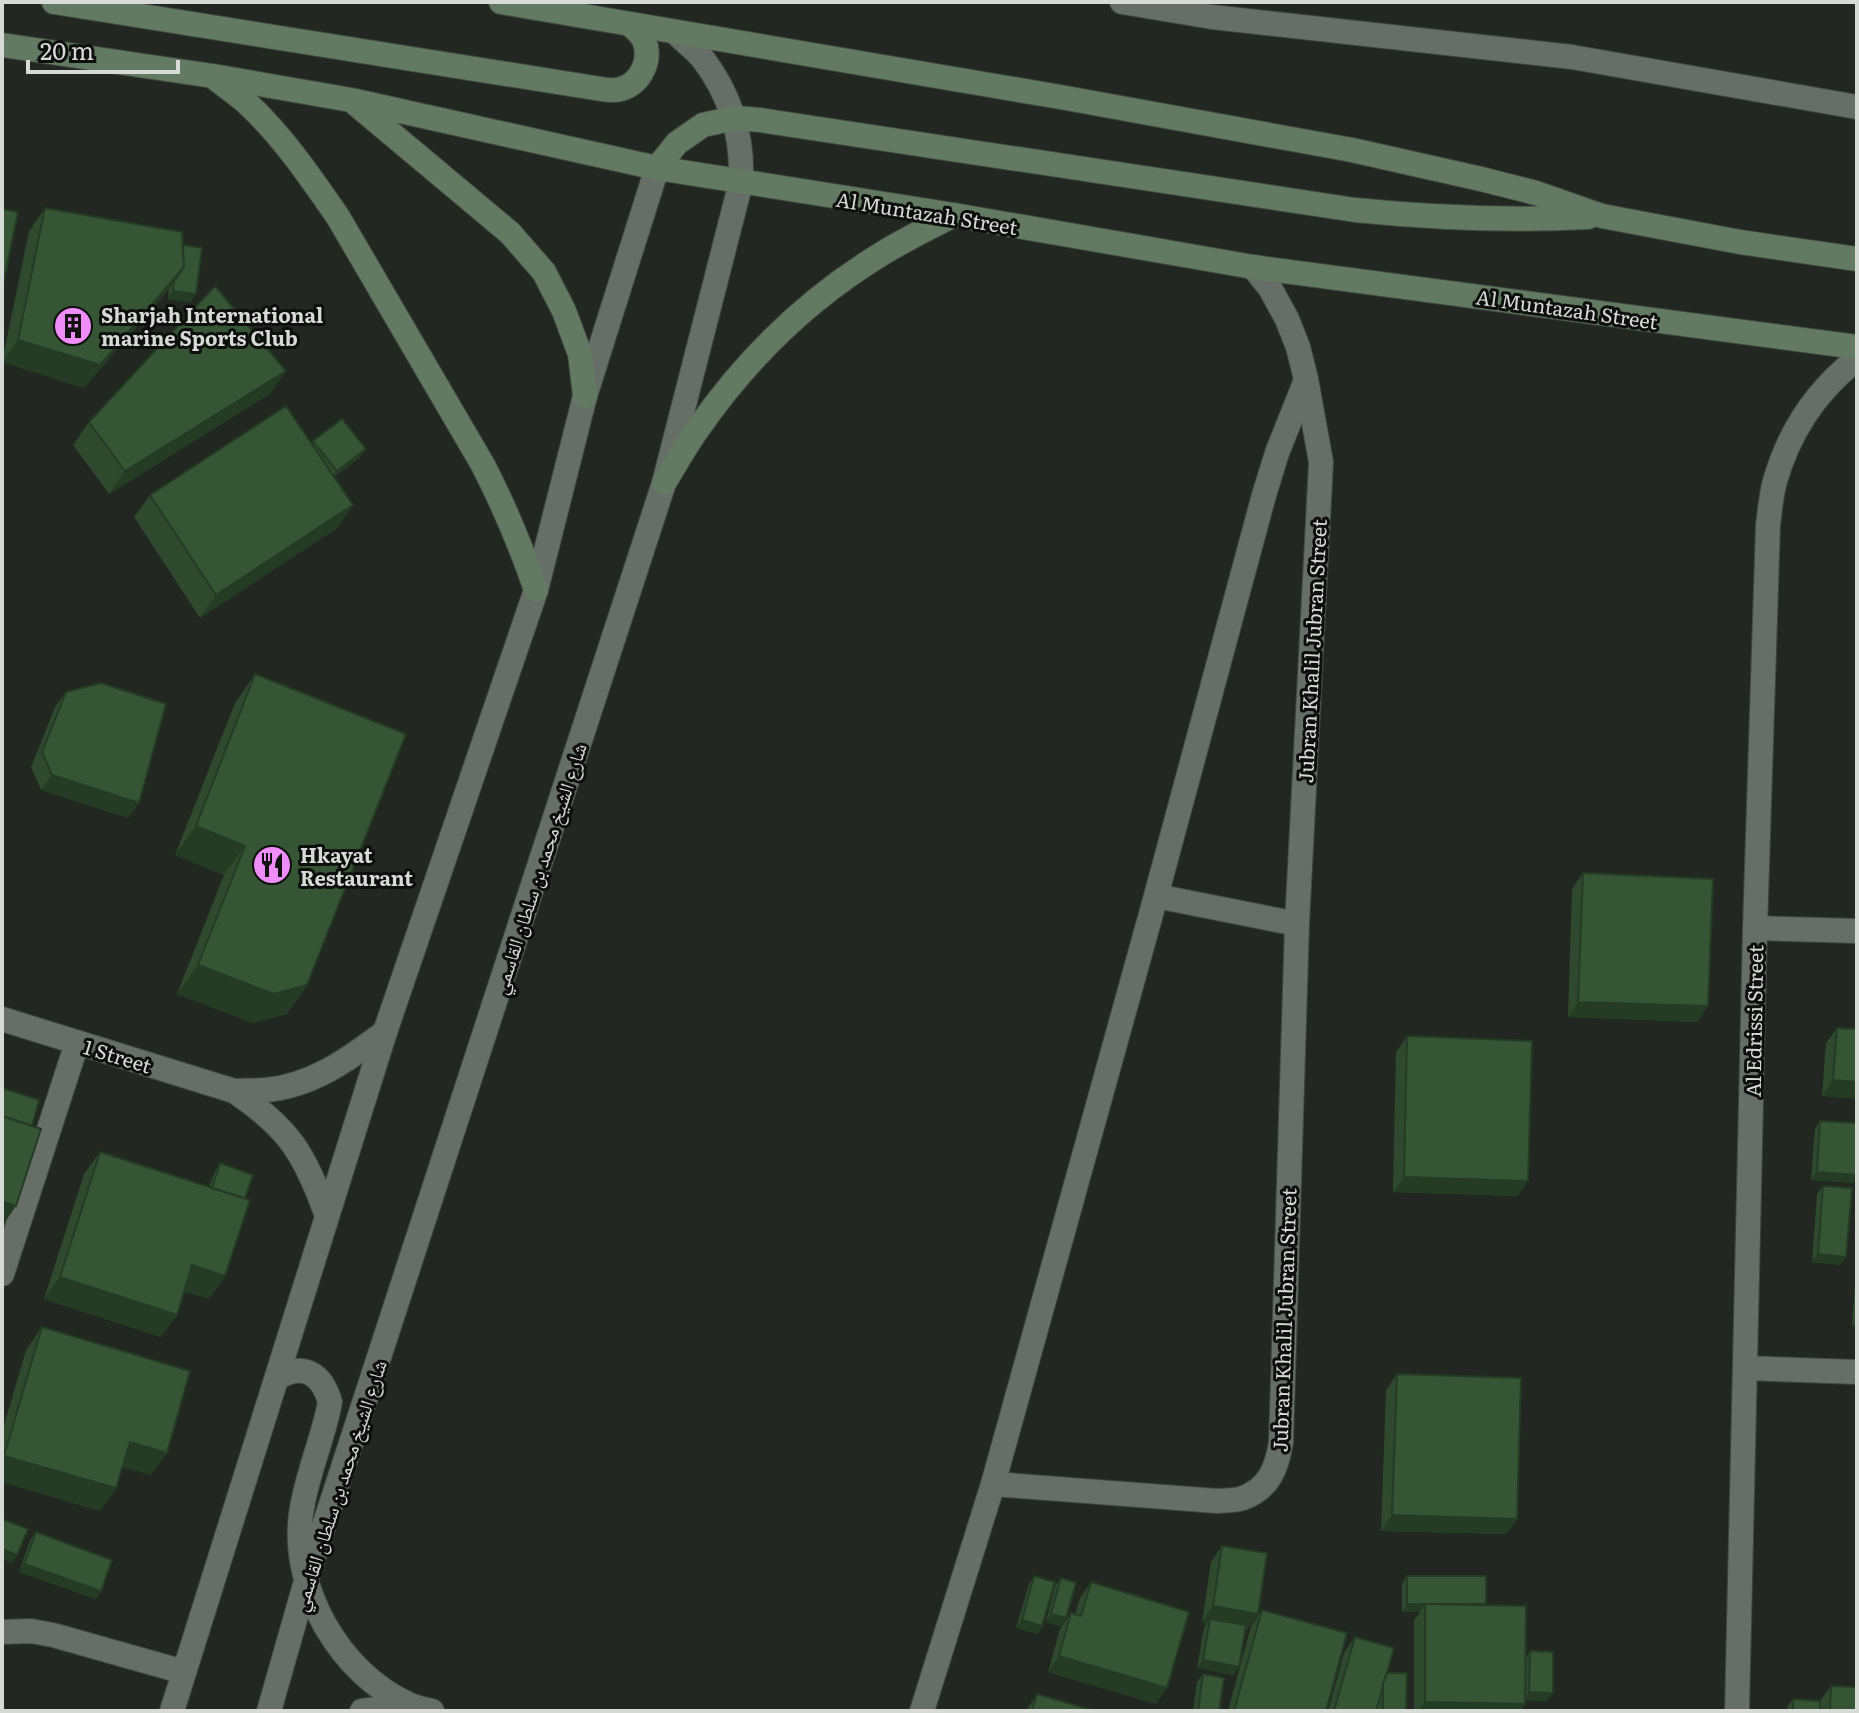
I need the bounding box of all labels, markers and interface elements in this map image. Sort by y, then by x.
scale bar [28,24,178,74]
text: 20 m [40,32,94,67]
street label: Al Muntazah Street [834,183,1020,241]
street label: Al Muntazah Street [1474,280,1660,336]
place label: Sharjah International marine Sports Club [101,299,323,352]
building icon: Sharjah International marine Sports Club [52,305,94,347]
street label: Jubran Khalil Jubran Street [1289,518,1333,784]
street label: شارع الشيخ محمد بن سلطان القاسمي [483,739,596,998]
place label: Hkayat Restaurant [300,839,413,892]
restaurant icon: Hkayat Restaurant [251,844,293,886]
street label: Al Edrissi Street [1737,945,1769,1097]
street label: 1 Street [80,1031,156,1079]
street label: Jubran Khalil Jubran Street [1263,1187,1303,1453]
street label: شارع الشيخ محمد بن سلطان القاسمي [283,1356,396,1615]

